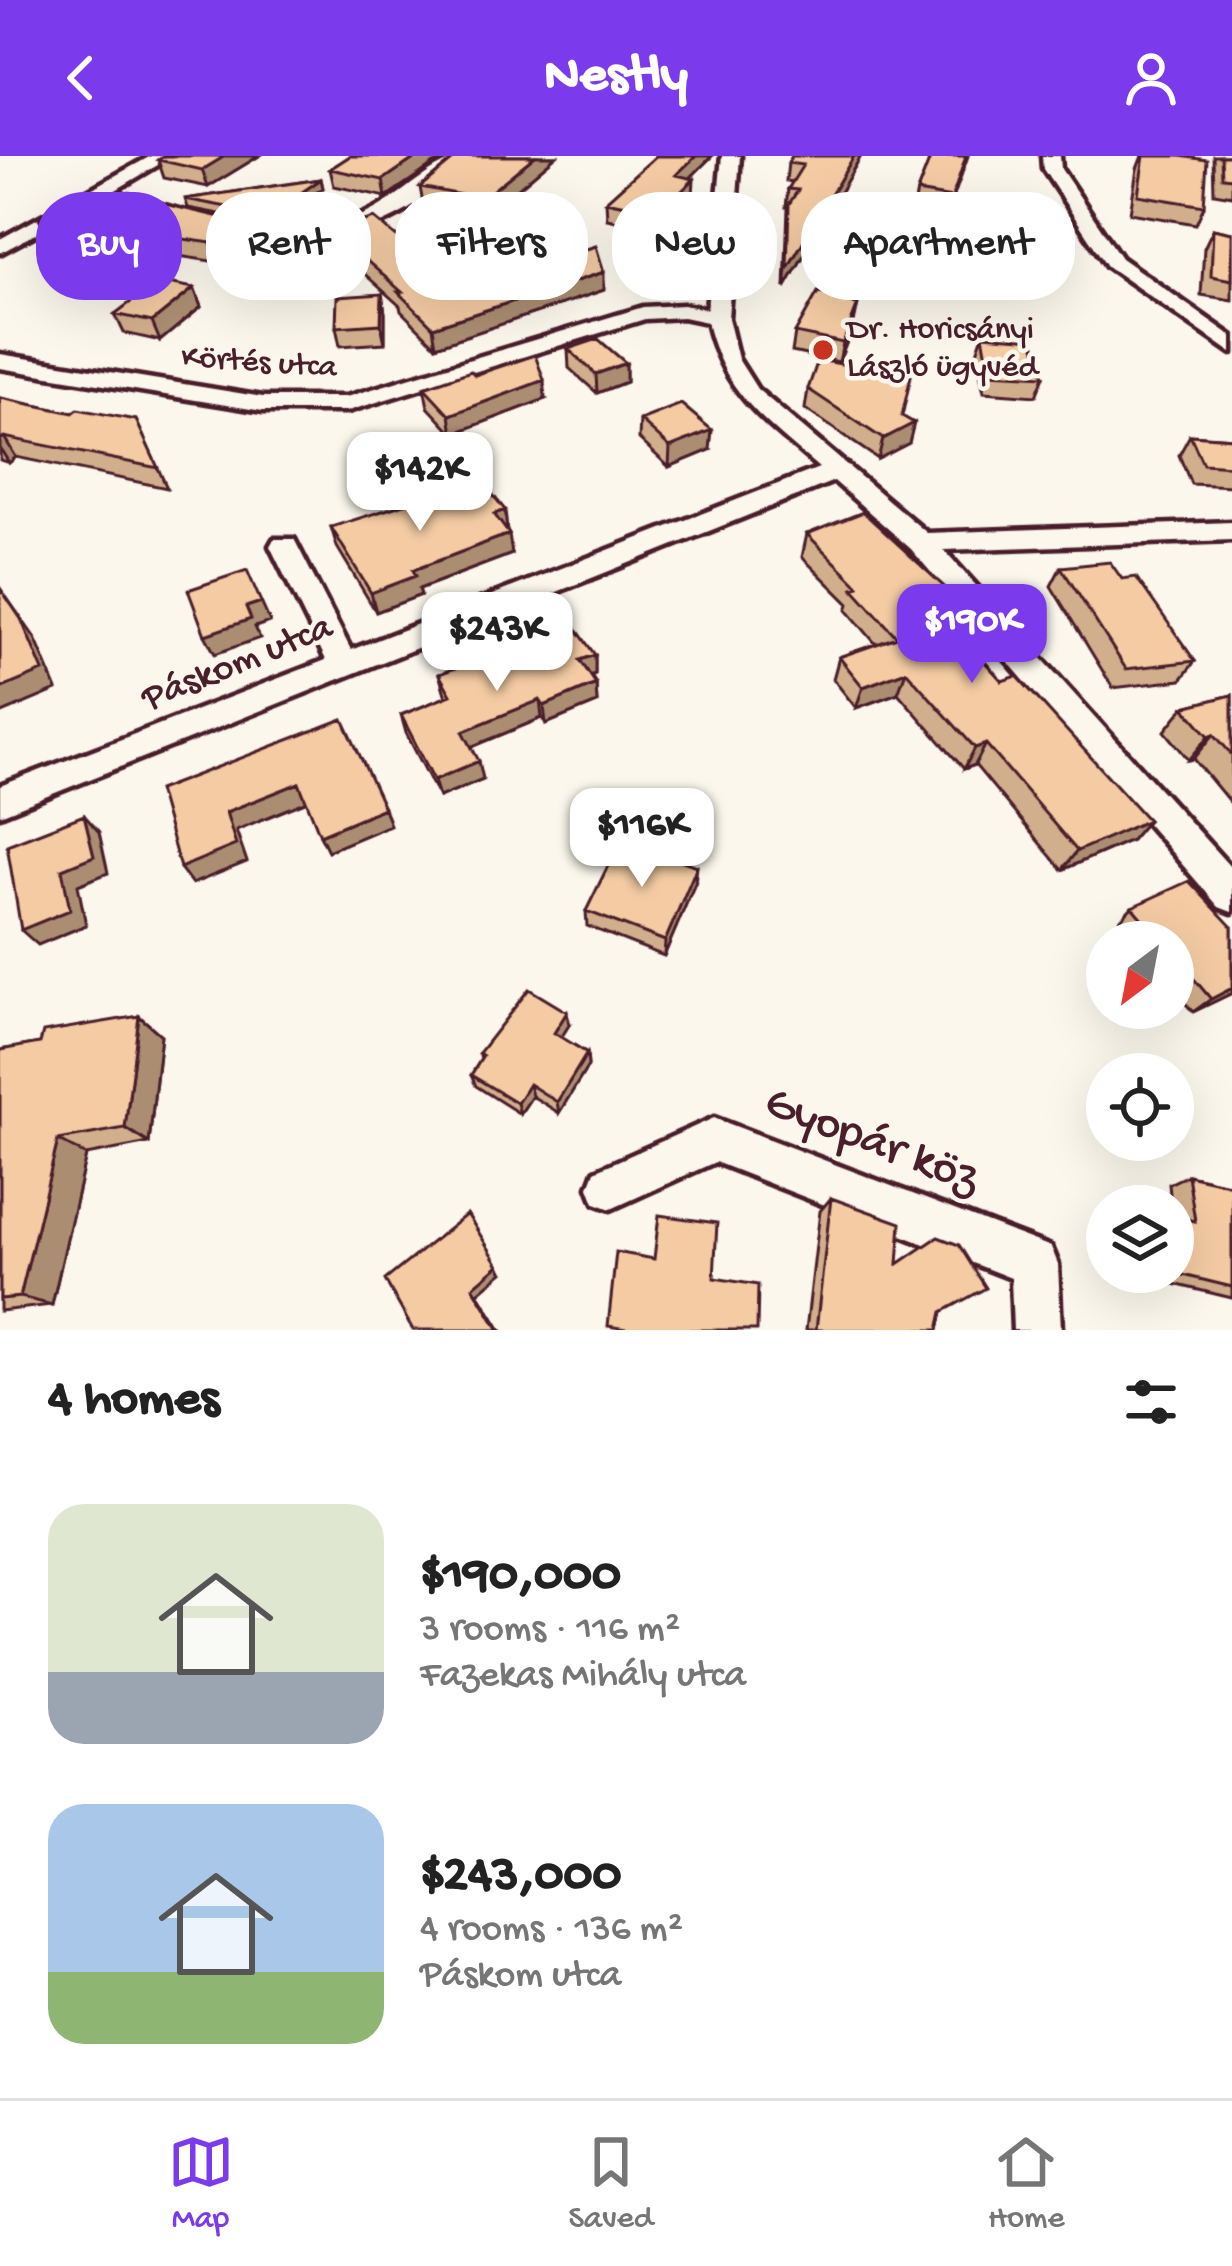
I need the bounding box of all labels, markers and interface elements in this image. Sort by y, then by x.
icon: back [48,45,114,111]
icon: person [1118,45,1184,111]
text: Nestly [544,46,688,110]
chip: Buy [36,192,182,300]
chip: Rent [206,192,371,300]
chip: Filters [395,192,588,300]
chip: New [612,192,777,300]
chip: Apartment [801,192,1075,300]
place label: Dr. Horicsányi László ügyvéd [845,312,1040,388]
marker: Dr. Horicsányi László ügyvéd [810,337,836,363]
street label: Körtés utca [180,340,340,389]
pin: $142K [336,432,504,534]
text: $142K [374,448,466,494]
pin: $190K [888,584,1056,686]
pin: $243K [413,592,581,694]
text: $190K [924,600,1020,646]
street label: Páskom utca [134,605,341,725]
text: $243K [449,608,545,654]
pin: $116K [558,788,726,890]
text: $116K [597,804,687,850]
north arrow [1086,921,1194,1029]
map controls [1086,921,1194,1293]
button: locate [1086,1053,1194,1161]
street label: Gyopár köz [756,1076,988,1211]
button: layers [1086,1185,1194,1293]
icon: filters [1118,1369,1184,1435]
text: 4 homes [48,1372,219,1432]
text: $190,000 [420,1548,621,1608]
icon: home [144,1552,288,1696]
text: 3 rooms · 116 m² [420,1608,680,1654]
text: Fazekas Mihály utca [420,1654,746,1700]
text: $243,000 [420,1848,621,1908]
icon: home [144,1852,288,1996]
text: 4 rooms · 136 m² [420,1908,683,1954]
text: Páskom utca [420,1954,621,2000]
tab: Map [168,2129,234,2239]
tab: Saved [569,2129,653,2239]
tab: Home [988,2129,1064,2239]

